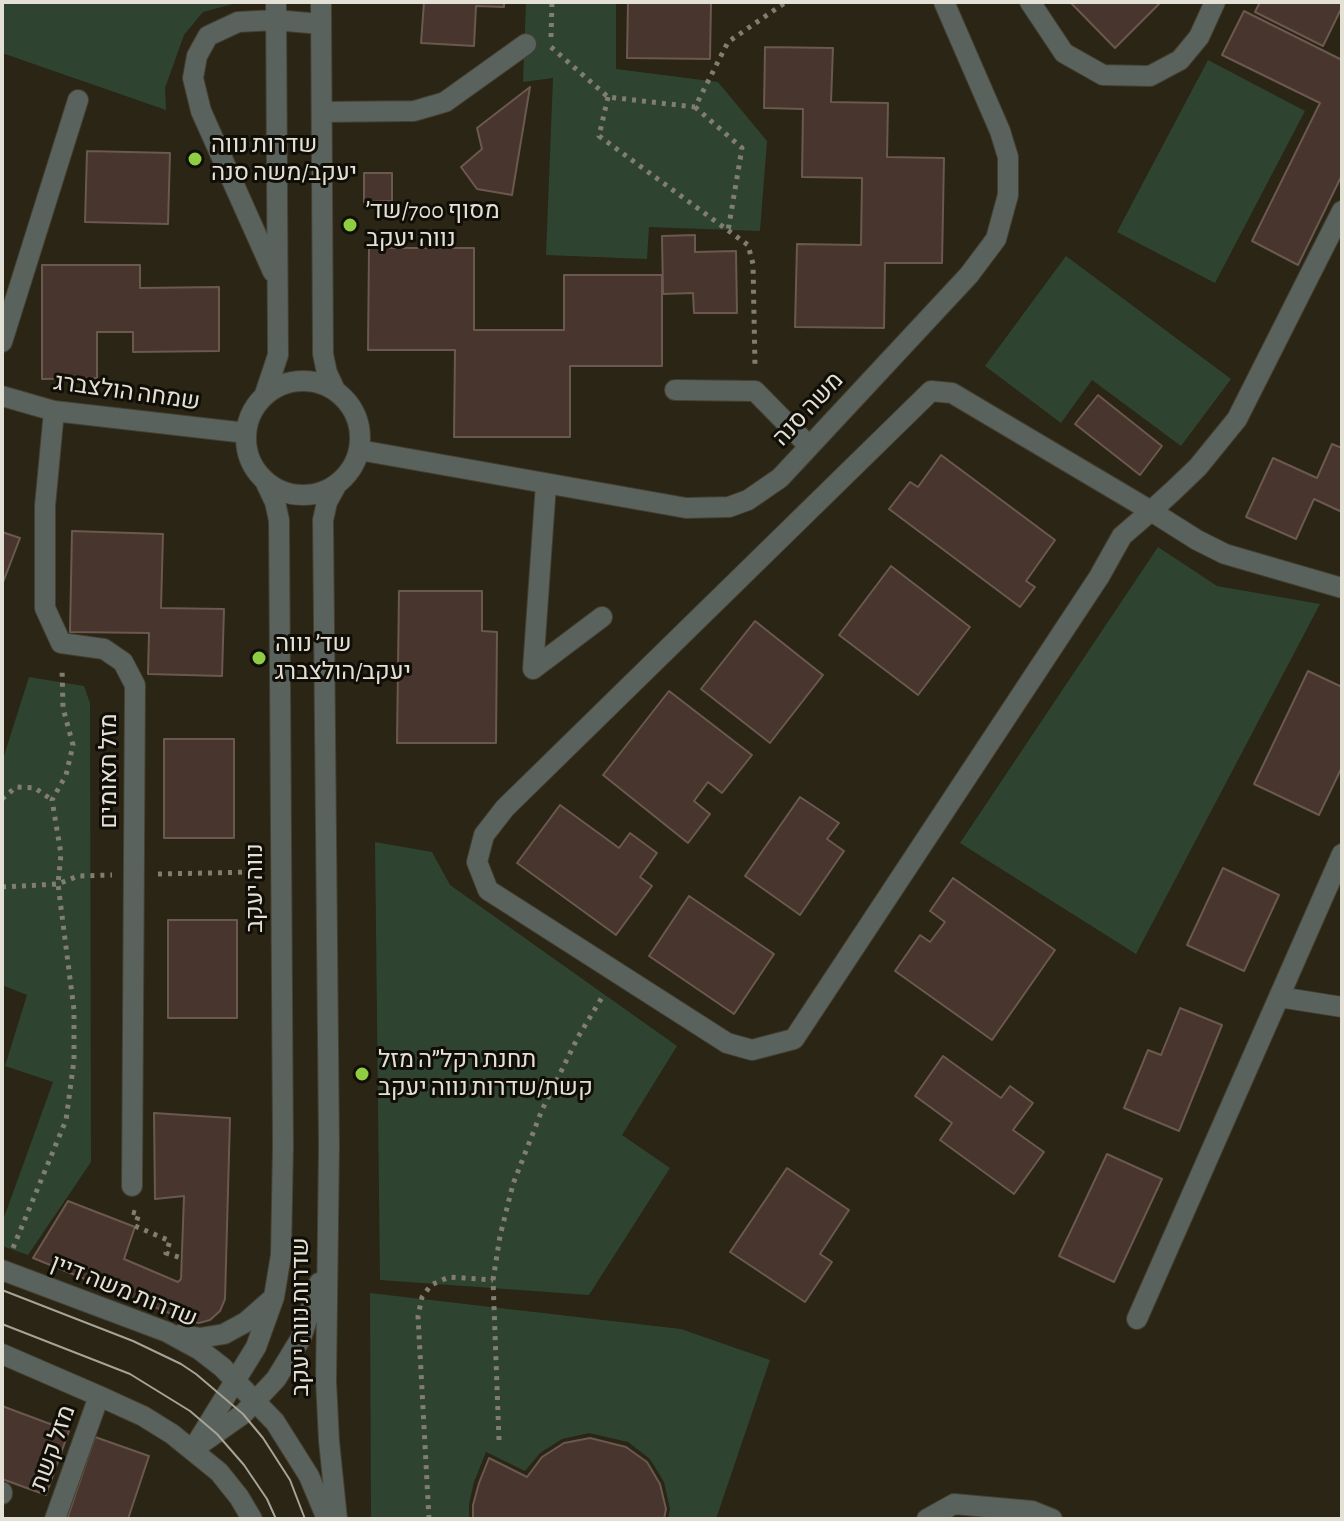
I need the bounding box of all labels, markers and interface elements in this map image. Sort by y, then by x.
place label: שדרות נווה יעקב/משה סנה [211,131,357,187]
marker: שדרות נווה יעקב/משה סנה [186,150,204,168]
place label: מסוף 700/שד׳ נווה יעקב [366,197,500,253]
marker: מסוף 700/שד׳ נווה יעקב [341,216,359,234]
street label: משה סנה [767,366,849,452]
street label: שמחה הולצברג [52,367,202,417]
place label: שד׳ נווה יעקב/הולצברג [275,630,411,686]
marker: שד׳ נווה יעקב/הולצברג [250,649,268,667]
street label: מזל תאומים [95,713,123,829]
street label: נווה יעקב [241,843,269,933]
place label: תחנת רקל״ה מזל קשת/שדרות נווה יעקב [378,1046,593,1102]
marker: תחנת רקל״ה מזל קשת/שדרות נווה יעקב [353,1065,371,1083]
street label: שדרות נווה יעקב [287,1238,315,1396]
street label: שדרות משה דיין [46,1249,202,1333]
street label: מזל קשת [24,1401,82,1495]

